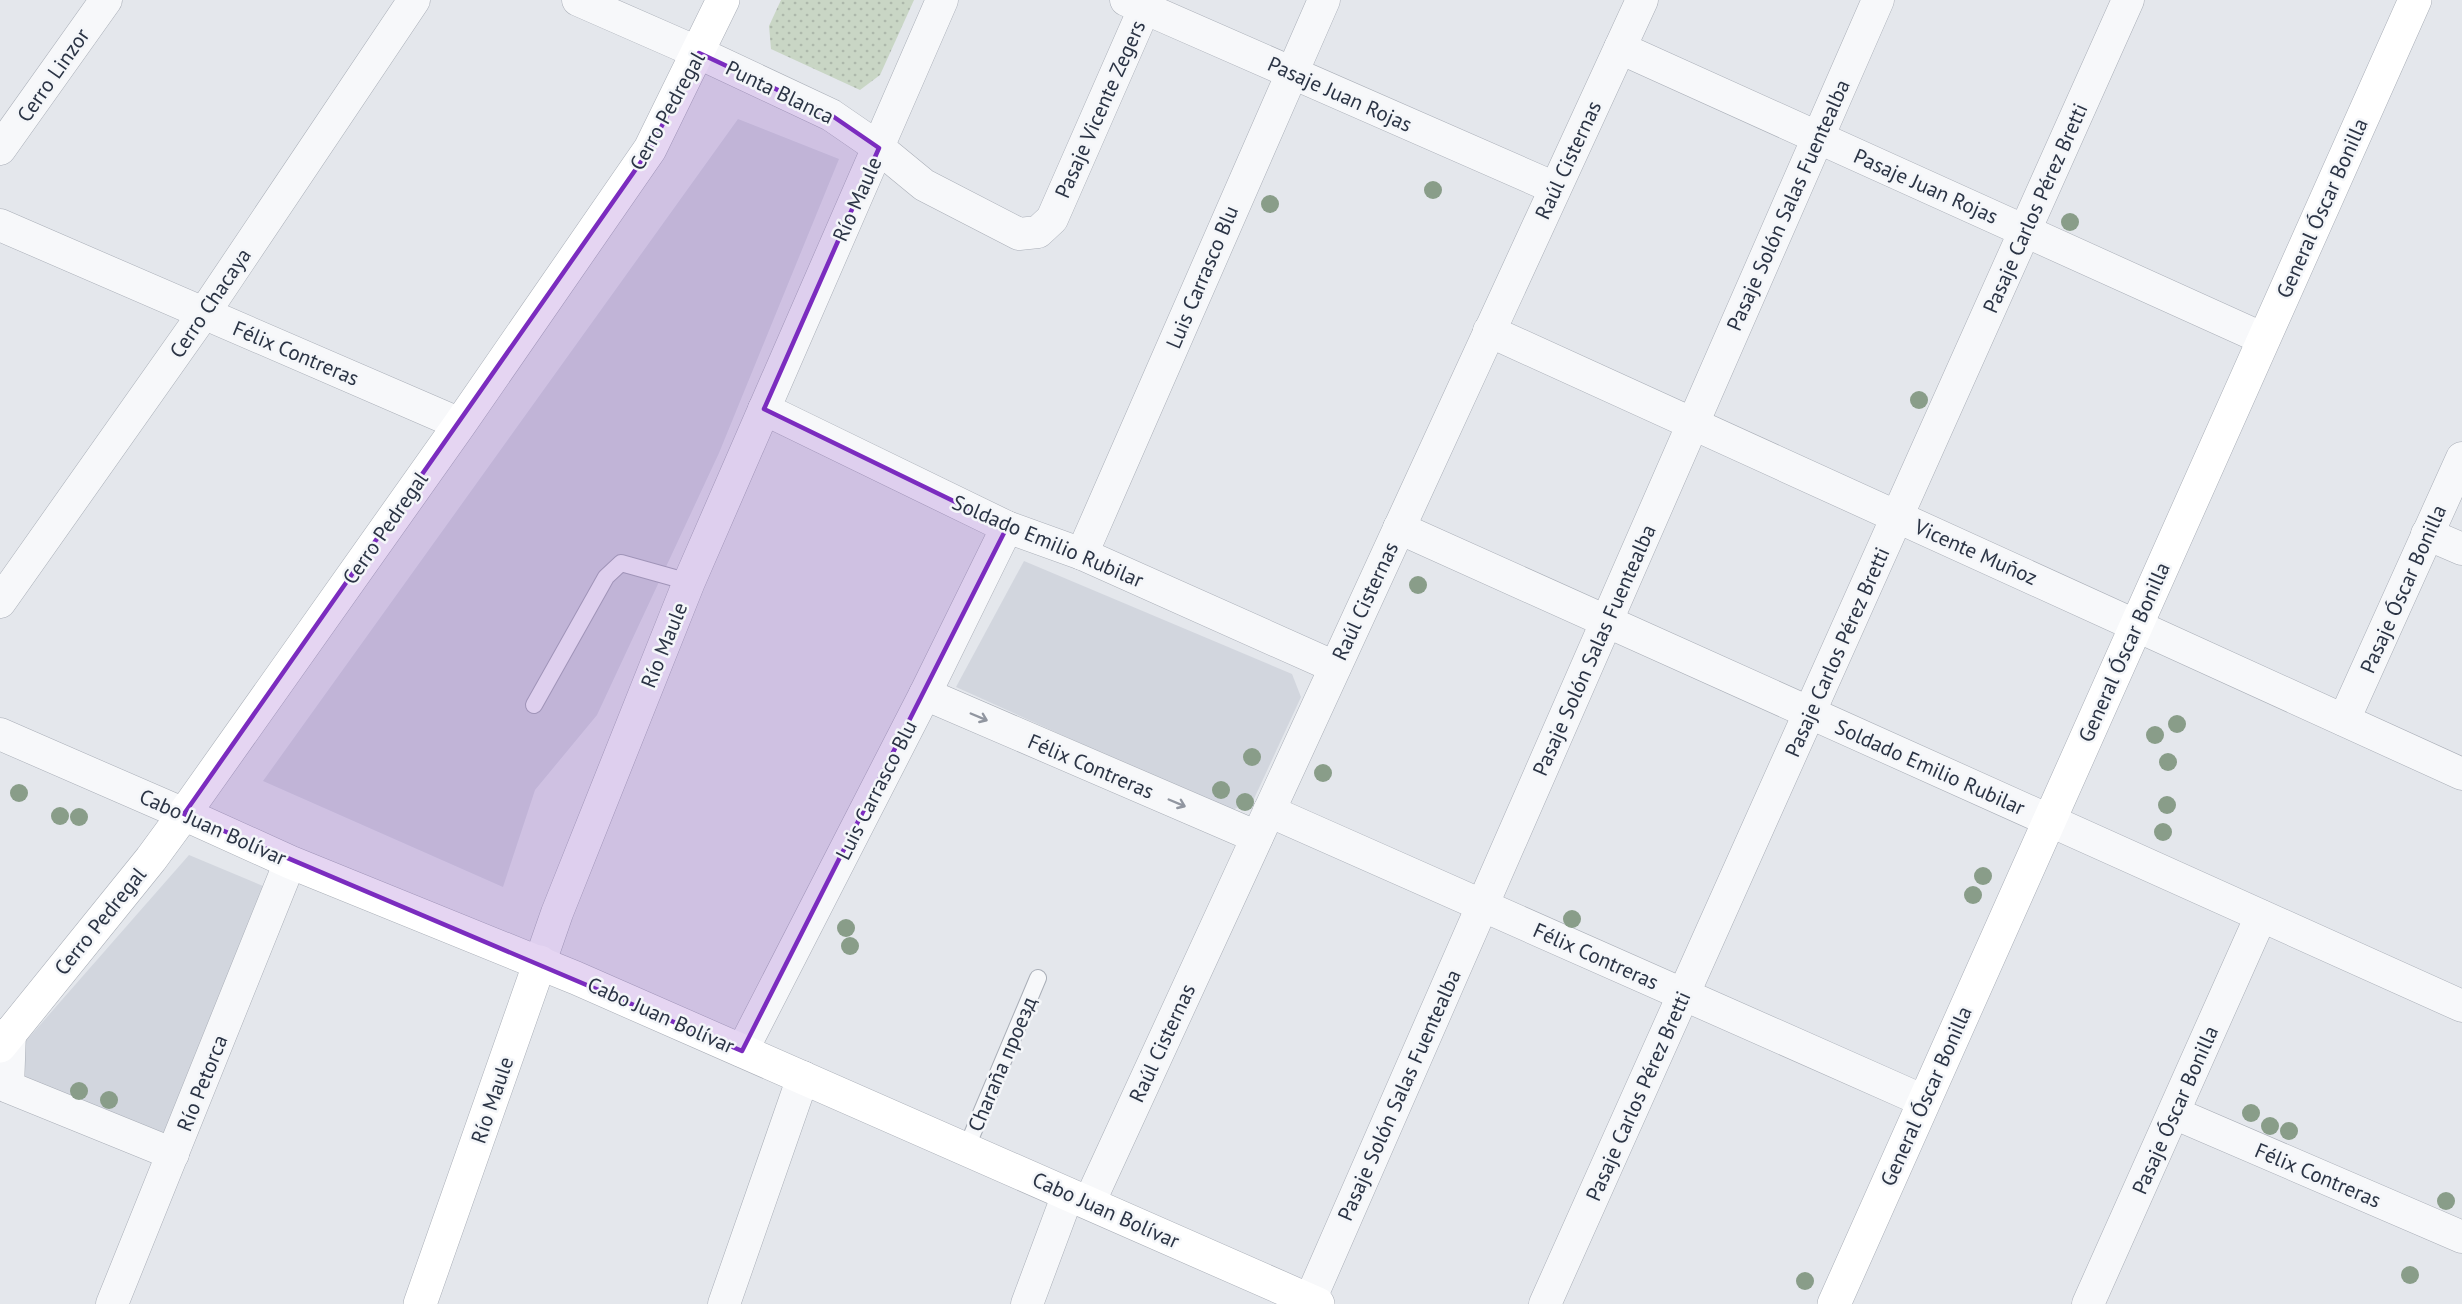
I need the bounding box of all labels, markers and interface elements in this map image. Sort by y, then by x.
street label: Pasaje Vicente Zegers [1049,16,1151,202]
street label: Cerro Linzor [11,23,95,127]
street label: Cerro Pedregal [623,47,711,175]
street label: Pasaje Juan Rojas [1264,50,1416,138]
street label: Punta Blanca [721,54,839,130]
street label: Pasaje Solón Salas Fuentealba [1720,75,1856,335]
street label: Raúl Cisternas [1529,96,1607,224]
street label: Pasaje Carlos Pérez Bretti [1976,99,2094,317]
street label: General Óscar Bonilla [2270,114,2374,302]
street label: Pasaje Juan Rojas [1850,142,2002,230]
street label: Río Maule [826,152,888,246]
street label: Luis Carrasco Blu [1160,201,1244,353]
street label: Cerro Chacaya [163,243,257,363]
street label: Félix Contreras [229,314,363,392]
street label: Cerro Pedregal [336,466,434,590]
street label: Soldado Emilio Rubilar [948,488,1148,594]
street label: Pasaje Óscar Bonilla [2354,501,2452,677]
street label: Vicente Muñoz [1909,512,2042,591]
street label: Pasaje Solón Salas Fuentealba [1526,520,1662,780]
street label: Raúl Cisternas [1326,537,1404,665]
street label: Pasaje Carlos Pérez Bretti [1778,543,1896,761]
street label: General Óscar Bonilla [2072,558,2176,746]
street label: Río Maule [635,598,693,692]
one-way arrow [969,712,988,723]
street label: Soldado Emilio Rubilar [1831,713,2029,821]
street label: Luis Carrasco Blu [829,716,923,864]
street label: Félix Contreras [1024,727,1158,805]
street label: Cabo Juan Bolívar [135,783,291,871]
one-way arrow [1168,798,1186,809]
street label: Cerro Pedregal [48,861,152,981]
street label: Félix Contreras [1529,916,1663,996]
street label: Pasaje Solón Salas Fuentealba [1331,965,1467,1225]
street label: Cabo Juan Bolívar [583,971,739,1059]
street label: Raúl Cisternas [1123,979,1201,1107]
street label: Pasaje Carlos Pérez Bretti [1579,987,1697,1205]
street label: Charaña проезд [961,992,1043,1136]
street label: General Óscar Bonilla [1874,1002,1978,1190]
street label: Pasaje Óscar Bonilla [2126,1022,2224,1198]
street label: Río Petorca [170,1031,234,1135]
street label: Río Maule [465,1053,519,1147]
street label: Félix Contreras [2251,1136,2385,1214]
street label: Cabo Juan Bolívar [1028,1166,1184,1254]

